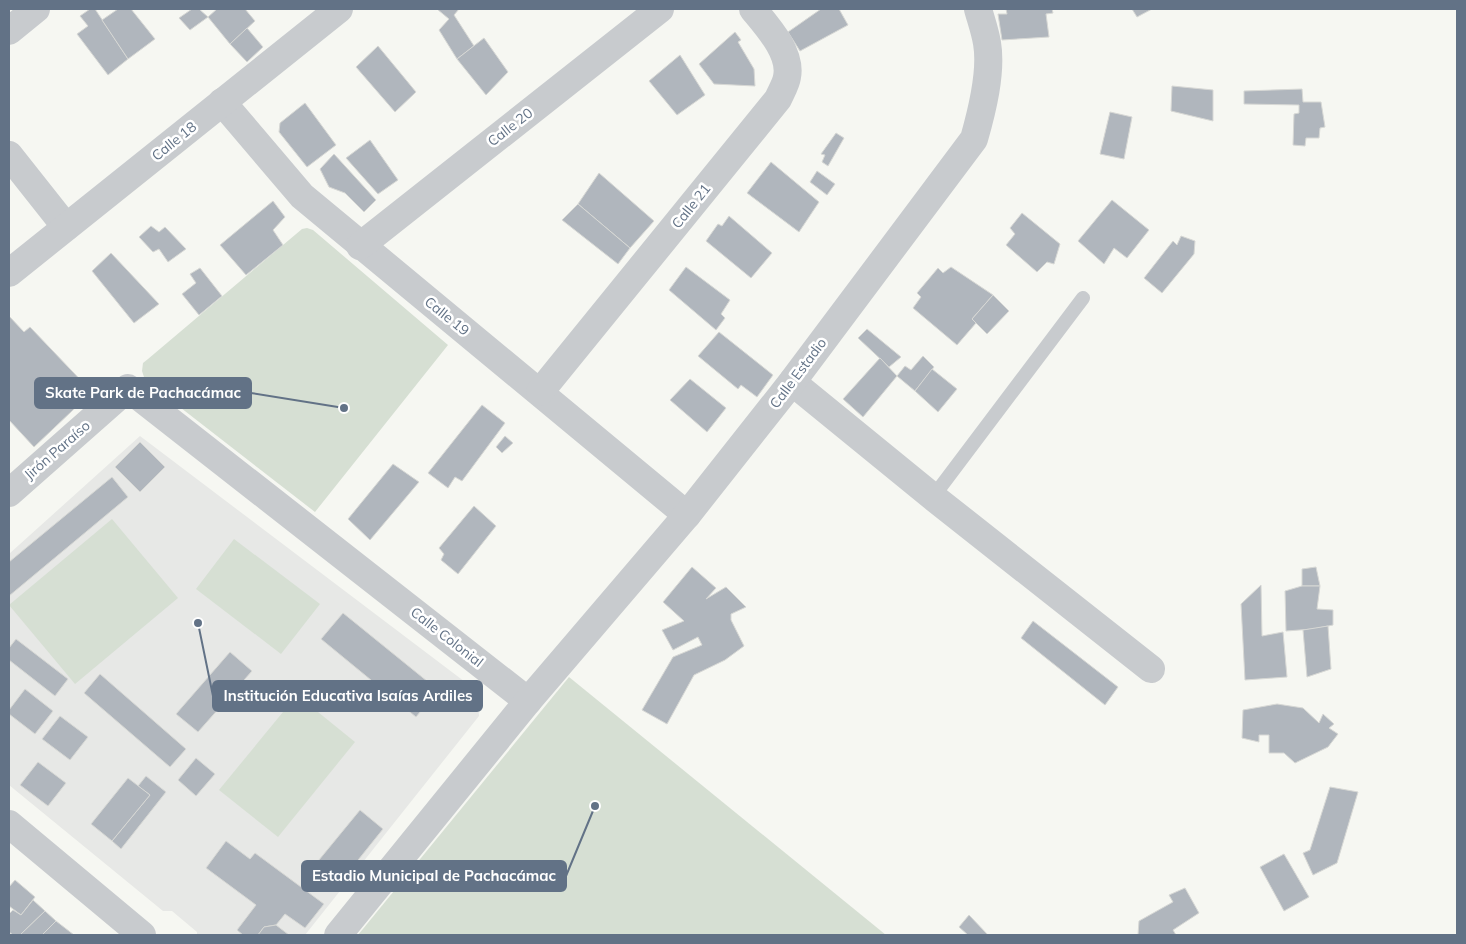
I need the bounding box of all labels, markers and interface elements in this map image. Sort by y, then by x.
street label: Calle 20 [484,104,536,150]
street label: Calle 18 [148,117,200,165]
street label: Calle 21 [667,180,715,232]
street label: Calle 19 [421,292,473,340]
street label: Calle Estadio [766,334,830,412]
callout: Skate Park de Pachacámac [35,378,251,408]
text: Skate Park de Pachacámac [45,383,241,402]
street label: Jirón Paraíso [20,416,94,484]
street label: Calle Colonial [407,603,487,671]
callout: Institución Educativa Isaías Ardiles [213,681,482,711]
text: Institución Educativa Isaías Ardiles [223,686,473,705]
callout: Estadio Municipal de Pachacámac [302,861,566,891]
text: Estadio Municipal de Pachacámac [312,866,557,885]

